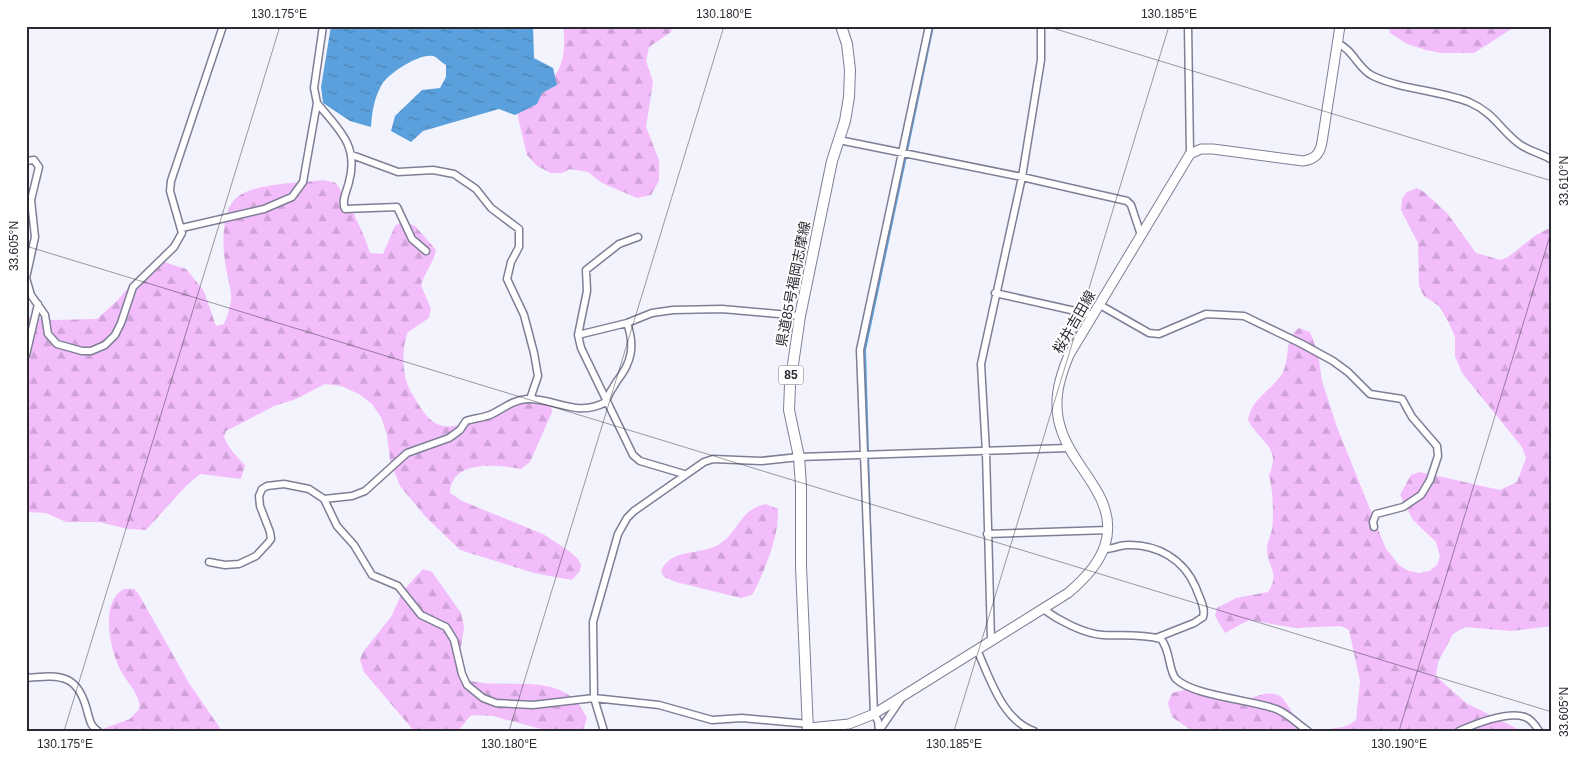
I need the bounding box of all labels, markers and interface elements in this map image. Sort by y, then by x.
text: 130.175°E [251,7,307,21]
text: 130.180°E [696,7,752,21]
text: 130.185°E [1141,7,1197,21]
text: 33.610°N [1557,156,1571,206]
street label: 県道85号福岡志摩線 [773,220,813,348]
text: 33.605°N [7,221,21,271]
street label: 桜井吉田線 [1050,288,1098,356]
road number: 85 [778,366,804,384]
text: 33.605°N [1557,687,1571,737]
text: 130.175°E [37,737,93,751]
text: 130.180°E [481,737,537,751]
text: 130.185°E [926,737,982,751]
text: 130.190°E [1371,737,1427,751]

